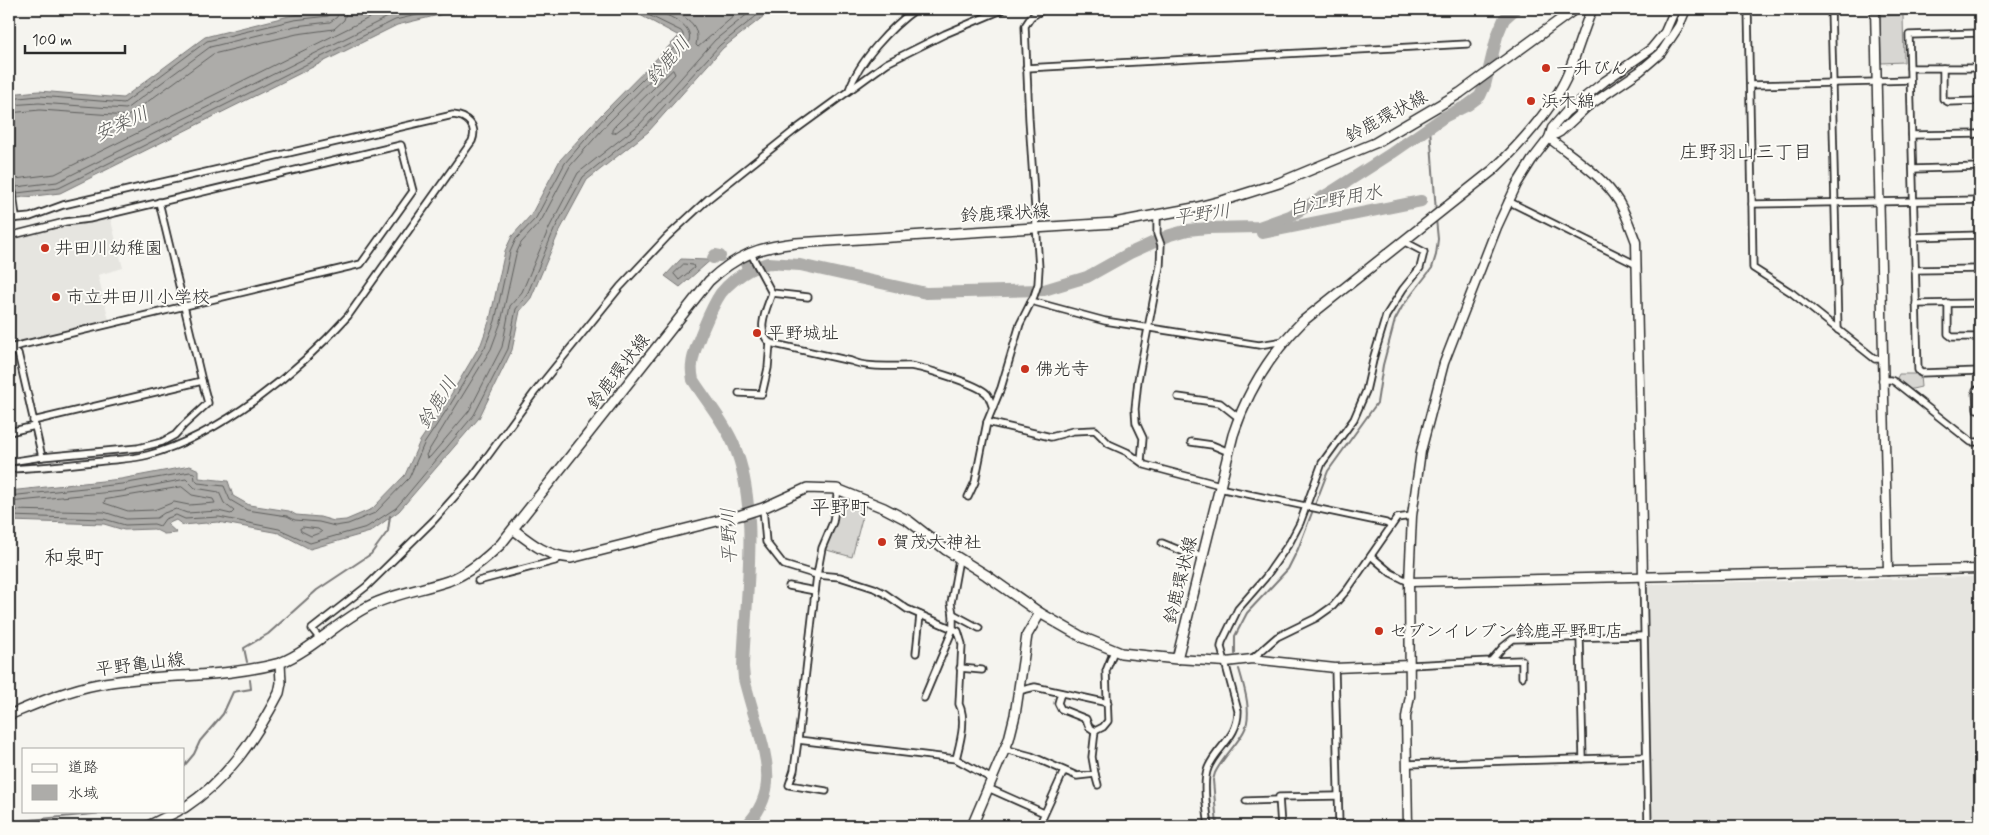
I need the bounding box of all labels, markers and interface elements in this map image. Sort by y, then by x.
scale bar [25,22,125,54]
text: 100 m [32,31,72,51]
water label: 鈴鹿川 [640,31,696,91]
place label: 一升びん [1556,57,1628,81]
marker: 一升びん [1540,62,1552,74]
street label: 鈴鹿環状線 [1341,85,1432,149]
place label: 浜木綿 [1541,90,1595,114]
marker: 浜木綿 [1525,95,1537,107]
water label: 安楽川 [90,101,153,147]
district label: 庄野羽山三丁目 [1679,140,1813,165]
water label: 白江野用水 [1286,179,1384,222]
water label: 平野川 [1172,199,1232,230]
street label: 鈴鹿環状線 [959,200,1051,228]
place label: 井田川幼稚園 [55,237,163,261]
marker: 井田川幼稚園 [39,242,51,254]
place label: 市立井田川小学校 [66,286,210,310]
marker: 市立井田川小学校 [50,291,62,303]
place label: 平野城址 [767,322,839,346]
marker: 平野城址 [751,327,763,339]
street label: 鈴鹿環状線 [582,329,656,414]
place label: 佛光寺 [1035,358,1089,382]
marker: 佛光寺 [1019,363,1031,375]
water label: 鈴鹿川 [412,372,463,434]
district label: 平野町 [810,495,870,522]
water label: 平野川 [716,507,743,565]
place label: 賀茂大神社 [892,531,982,555]
street label: 鈴鹿環状線 [1158,534,1204,627]
marker: 賀茂大神社 [876,536,888,548]
district label: 和泉町 [44,545,104,572]
place label: セブンイレブン鈴鹿平野町店 [1389,620,1623,644]
marker: セブンイレブン鈴鹿平野町店 [1373,625,1385,637]
street label: 平野亀山線 [94,648,186,682]
legend [22,748,185,812]
text: 道路 [68,758,98,778]
text: 水域 [68,784,98,804]

